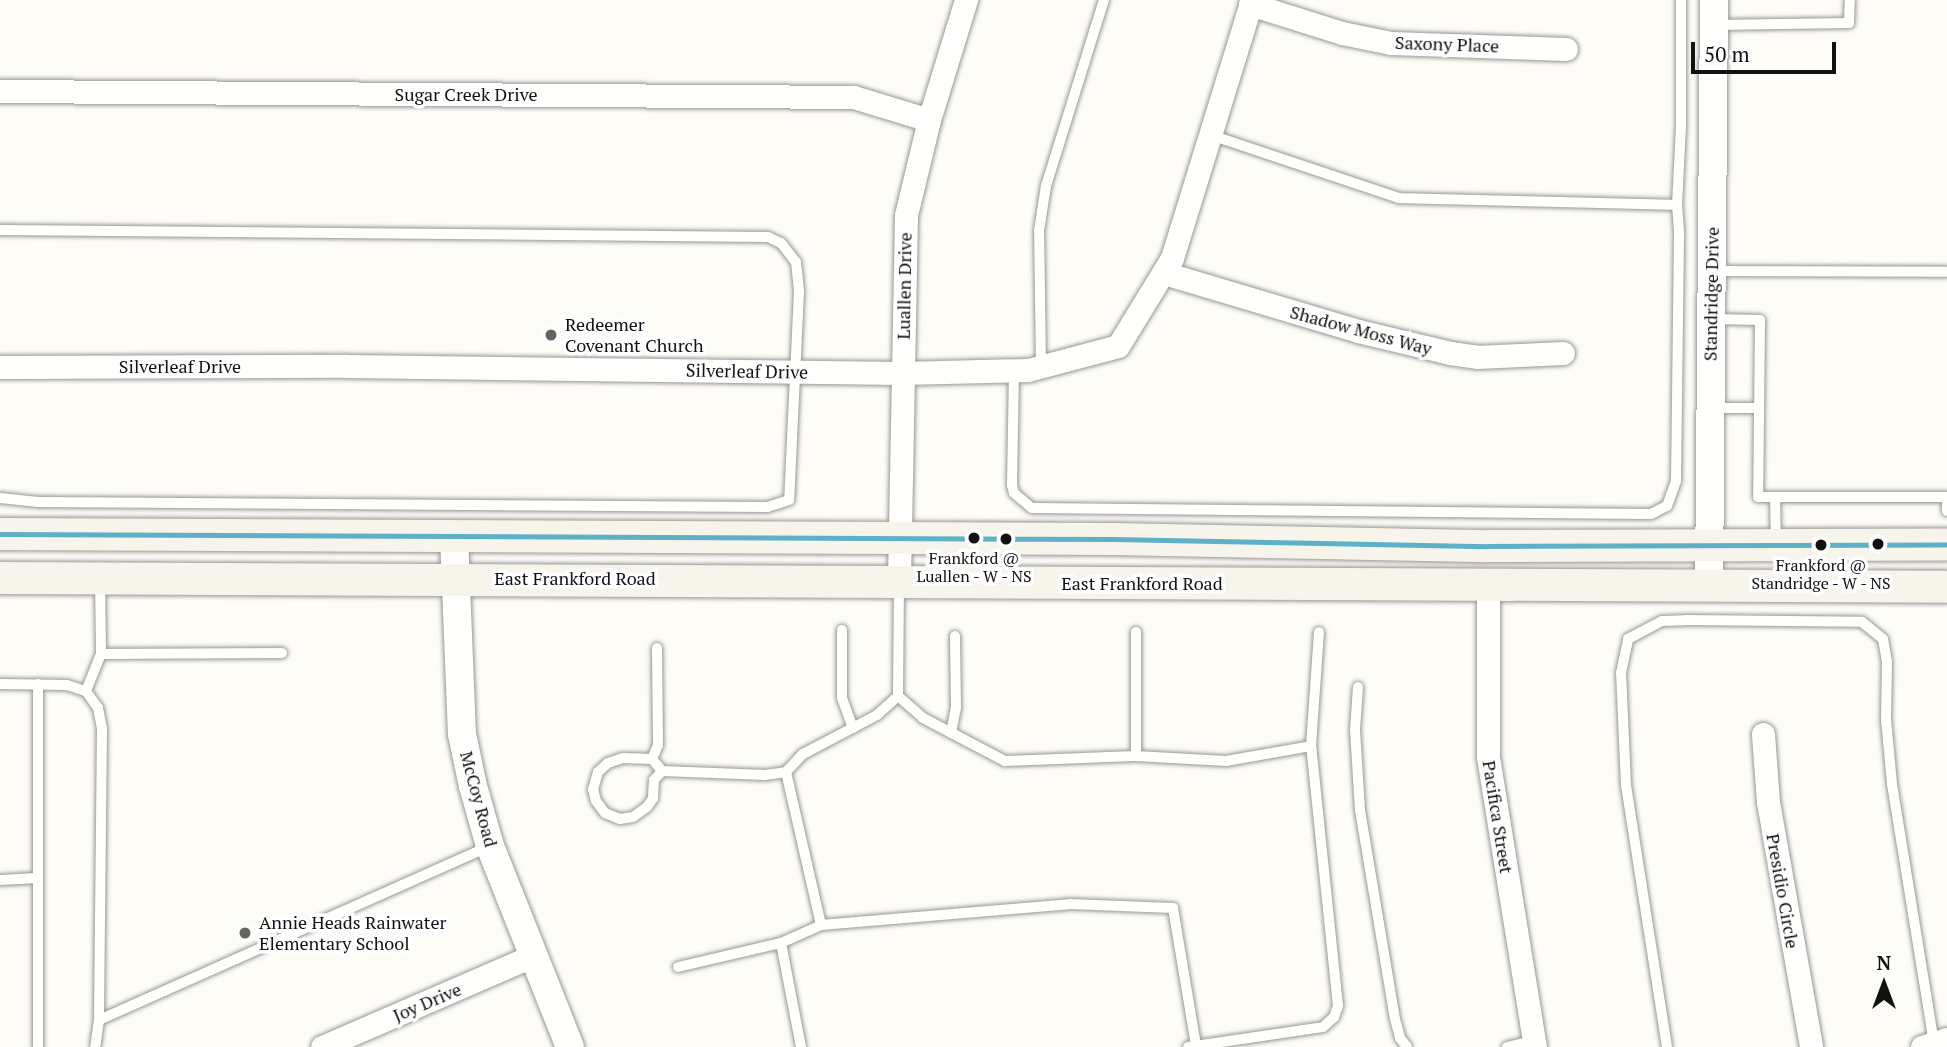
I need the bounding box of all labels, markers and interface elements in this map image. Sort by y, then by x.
scale bar [1695,28,1840,72]
street label: Saxony Place [1394,31,1500,57]
text: 50 m [1704,40,1750,68]
street label: Sugar Creek Drive [394,83,538,105]
street label: Standridge Drive [1699,227,1723,361]
street label: Luallen Drive [892,232,916,340]
street label: Shadow Moss Way [1288,301,1434,359]
place label: Redeemer Covenant Church [565,314,704,356]
marker: Redeemer Covenant Church [543,327,559,343]
street label: Silverleaf Drive [119,355,241,377]
street label: Silverleaf Drive [686,359,808,383]
marker: Frankford @ Luallen - W - NS [967,531,981,545]
unlabelled marker [999,532,1013,546]
unlabelled marker [1871,537,1885,551]
marker: Frankford @ Standridge - W - NS [1814,538,1828,552]
place label: Frankford @ Luallen - W - NS [915,548,1033,586]
place label: Frankford @ Standridge - W - NS [1750,555,1892,593]
street label: East Frankford Road [494,567,656,589]
street label: East Frankford Road [1061,572,1223,594]
street label: McCoy Road [456,749,502,849]
street label: Pacifica Street [1478,759,1518,875]
street label: Presidio Circle [1762,832,1804,950]
place label: Annie Heads Rainwater Elementary School [259,912,446,954]
marker: Annie Heads Rainwater Elementary School [237,925,253,941]
north arrow [1849,949,1919,1019]
text: N [1877,950,1891,975]
street label: Joy Drive [390,978,464,1026]

